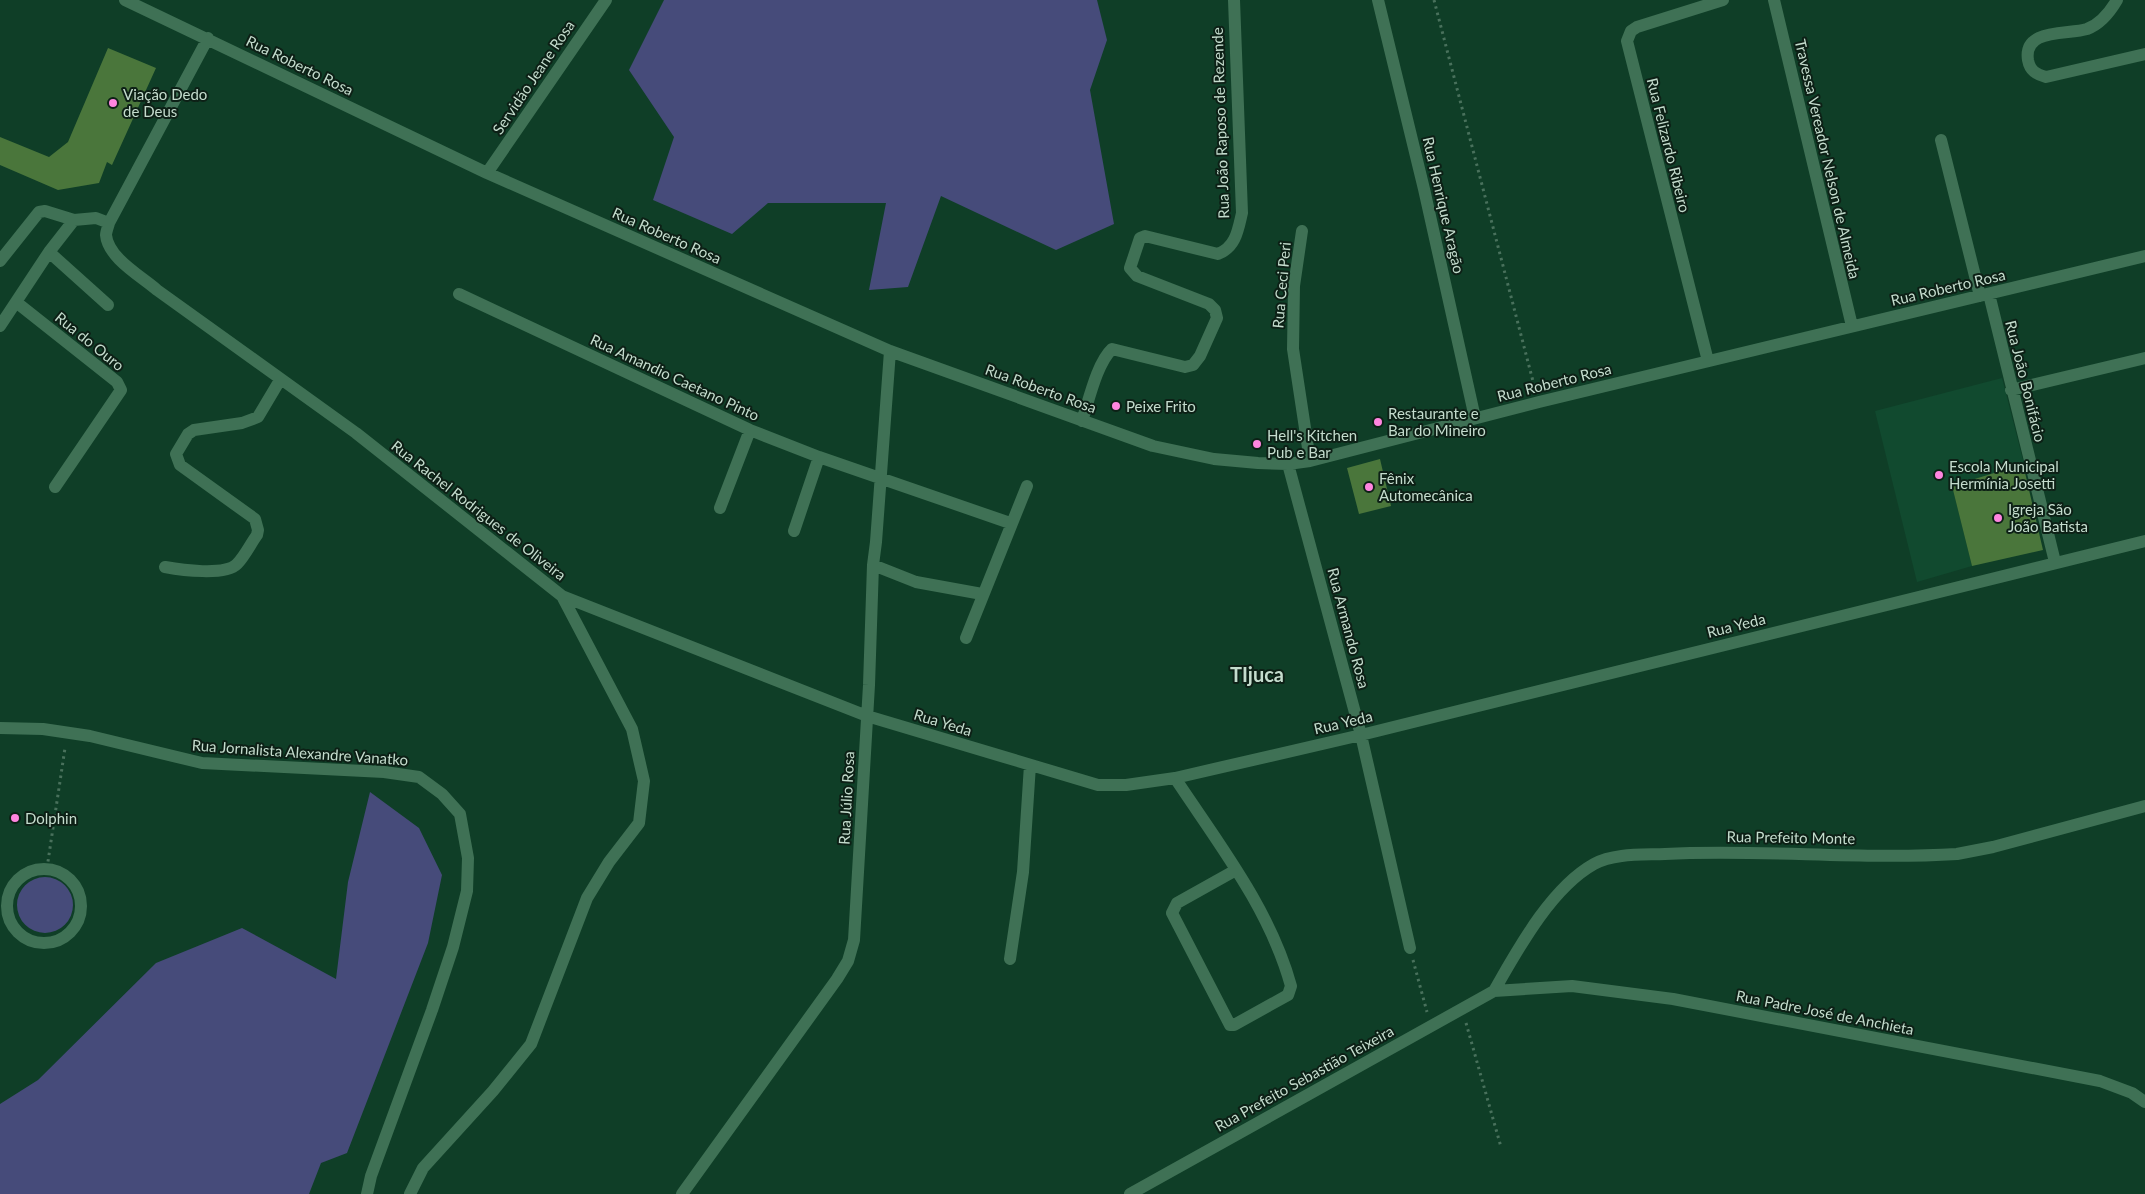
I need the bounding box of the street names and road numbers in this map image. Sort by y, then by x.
street label: Servidão Jeane Rosa [488,17,578,137]
street label: Rua João Raposo de Rezende [1208,27,1232,219]
street label: Rua Roberto Rosa [243,31,357,99]
street label: Travessa Vereador Nelson de Almeida [1792,37,1864,281]
street label: Rua Felizardo Ribeiro [1644,76,1694,214]
street label: Rua Henrique Aragão [1419,135,1469,275]
street label: Rua Roberto Rosa [610,203,724,267]
street label: Rua Ceci Peri [1268,241,1294,329]
street label: Rua Roberto Rosa [1889,265,2007,309]
street label: Rua do Ouro [52,308,128,374]
street label: Rua João Bonifácio [2002,318,2050,444]
street label: Rua Amandio Caetano Pinto [588,330,762,424]
street label: Rua Roberto Rosa [1495,359,1613,405]
street label: Rua Roberto Rosa [983,360,1099,416]
street label: Rua Rachel Rodrigues de Oliveira [388,436,570,584]
street label: Rua Armando Rosa [1324,566,1374,690]
street label: Rua Yeda [1705,609,1767,641]
street label: Rua Yeda [912,705,974,739]
street label: Rua Yeda [1312,707,1374,737]
street label: Rua Jornalista Alexandre Vanatko [191,735,409,769]
street label: Rua Júlio Rosa [835,751,857,845]
street label: Rua Prefeito Monte [1727,827,1855,847]
street label: Rua Padre José de Anchieta [1735,986,1915,1038]
street label: Rua Prefeito Sebastião Teixeira [1211,1021,1397,1135]

